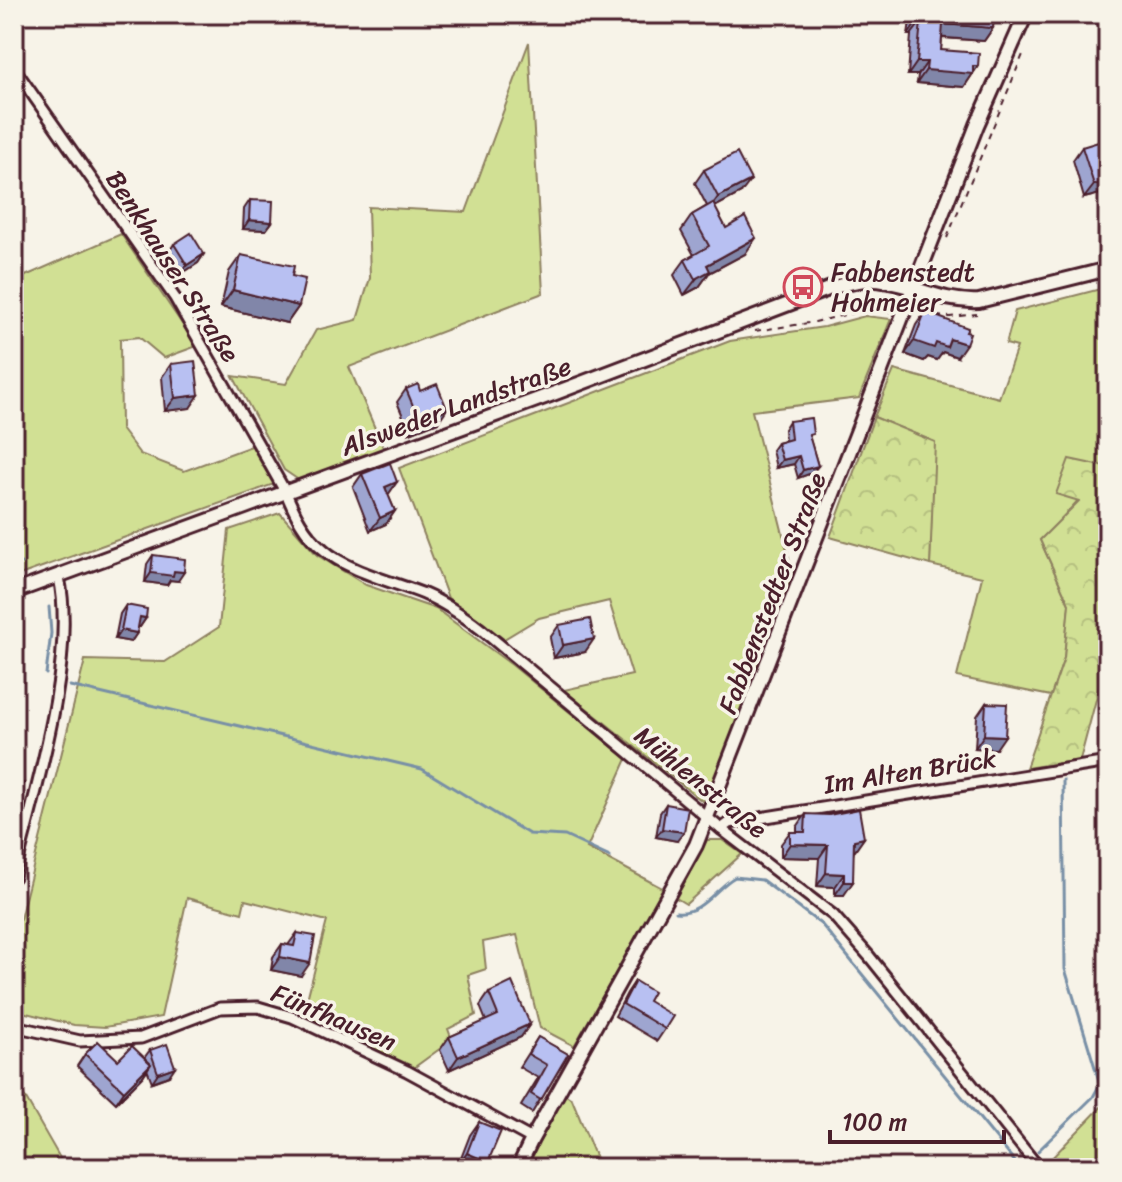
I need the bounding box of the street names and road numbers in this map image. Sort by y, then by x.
street label: Benkhauser Straße [93,160,253,372]
street label: Alsweder Landstraße [333,343,578,469]
street label: Fabbenstedter Straße [705,465,839,721]
street label: Mühlenstraße [624,713,778,851]
street label: Im Alten Brück [820,735,1000,807]
street label: Fünfhausen [264,970,404,1064]

